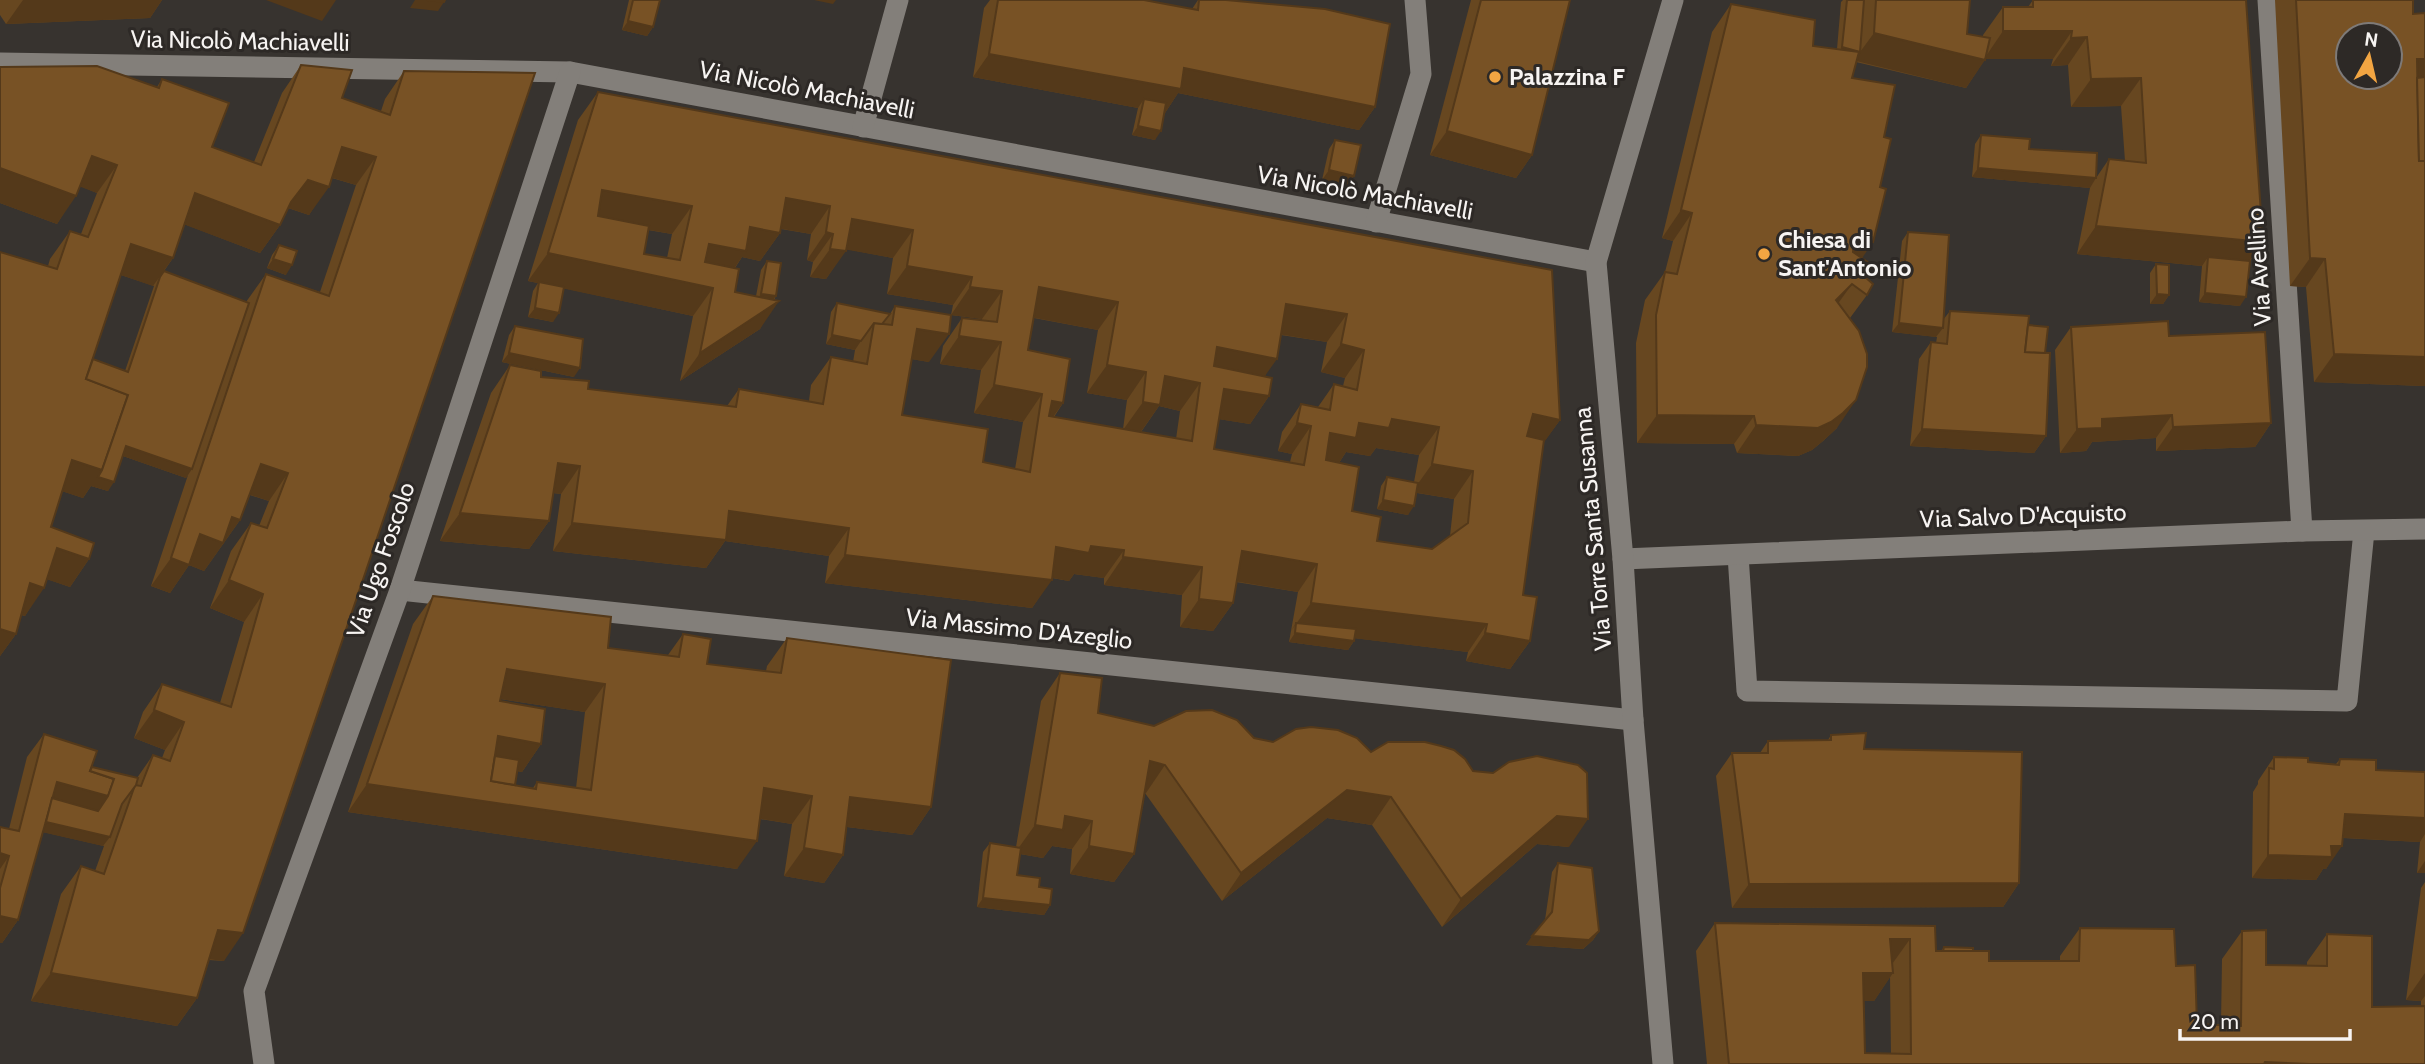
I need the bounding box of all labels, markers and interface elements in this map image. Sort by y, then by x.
north arrow [2334,21,2404,91]
street label: Via Nicolò Machiavelli [130,24,350,57]
text: N [2363,27,2380,52]
street label: Via Nicolò Machiavelli [697,54,917,125]
place label: Palazzina F [1509,62,1625,91]
marker: Palazzina F [1487,69,1503,85]
street label: Via Nicolò Machiavelli [1255,159,1475,226]
street label: Via Avellino [2240,207,2277,327]
place label: Chiesa di Sant'Antonio [1778,225,1912,282]
marker: Chiesa di Sant'Antonio [1756,246,1772,262]
street label: Via Torre Santa Susanna [1567,406,1618,652]
street label: Via Ugo Foscolo [340,478,421,641]
street label: Via Salvo D'Acquisto [1919,497,2127,534]
street label: Via Massimo D'Azeglio [904,602,1134,655]
scale bar [2180,998,2350,1042]
text: 20 m [2190,1009,2239,1034]

